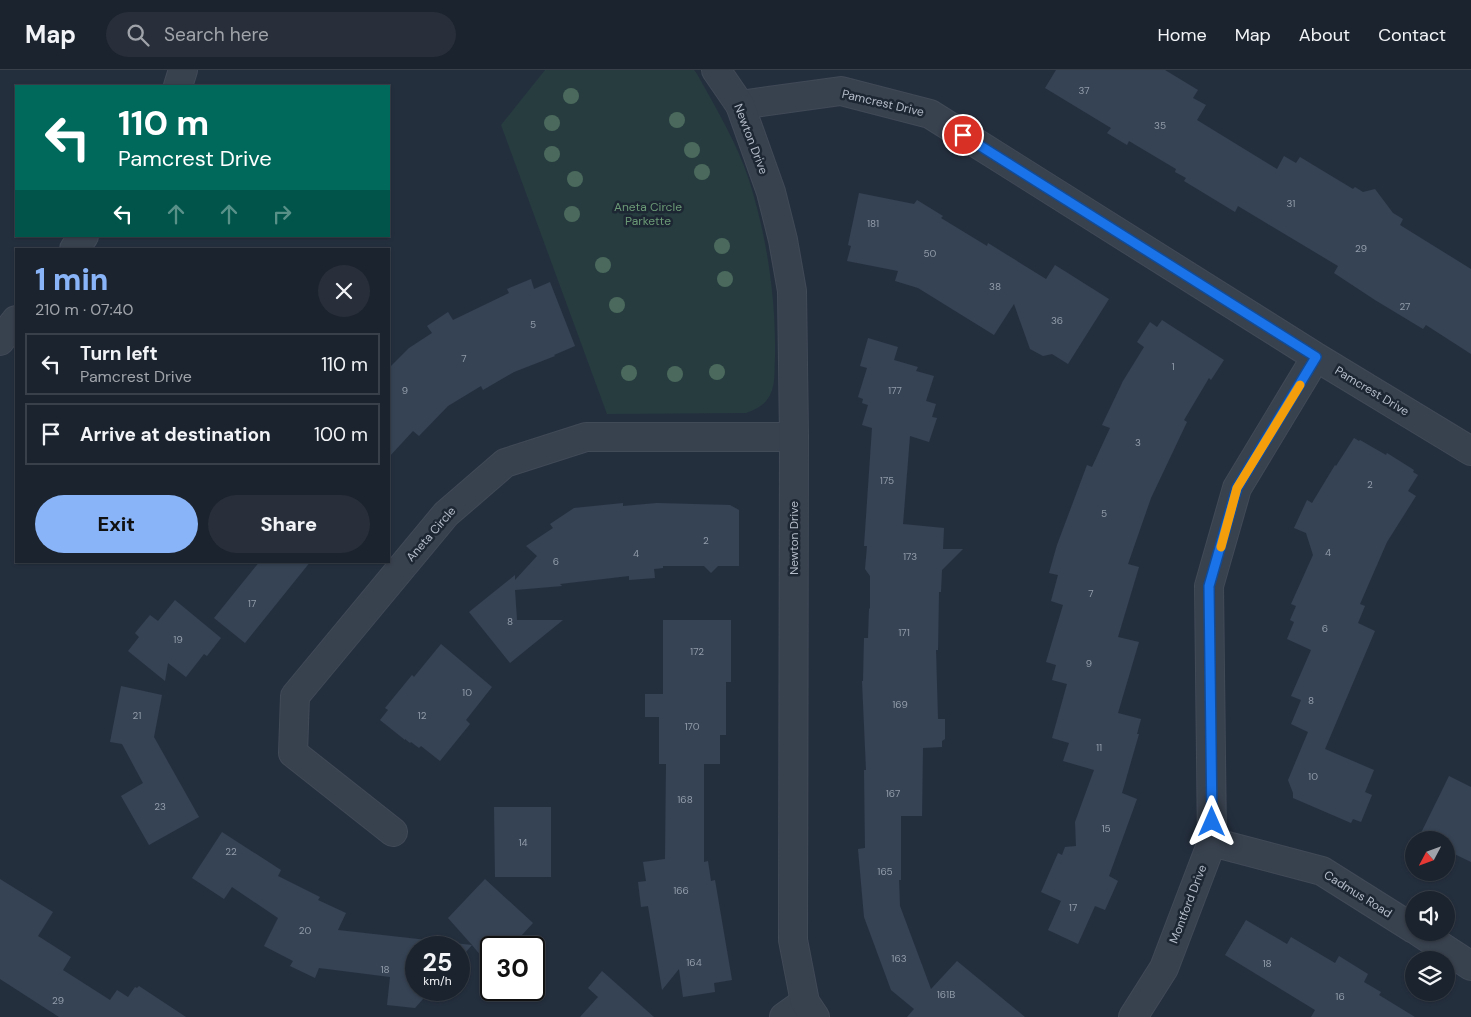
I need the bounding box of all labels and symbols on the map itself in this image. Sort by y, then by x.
house number: 37 [1078,84,1090,97]
street label: Pamcrest Drive [840,86,926,120]
street label: Newton Drive [730,102,772,177]
pin [942,114,984,156]
house number: 35 [1154,119,1166,132]
house number: 31 [1287,197,1295,210]
park label: Aneta Circle Parkette [614,199,682,229]
house number: 181 [867,217,879,230]
house number: 29 [1355,242,1367,255]
house number: 50 [924,247,937,260]
house number: 38 [989,280,1001,293]
house number: 27 [1400,300,1410,313]
house number: 36 [1051,314,1063,327]
house number: 5 [530,318,536,331]
house number: 7 [461,352,467,365]
house number: 1 [1171,360,1175,373]
street label: Pamcrest Drive [1332,363,1412,420]
house number: 9 [402,384,408,397]
house number: 177 [888,384,902,397]
house number: 3 [1135,436,1141,449]
house number: 175 [880,474,894,487]
house number: 2 [1367,478,1373,491]
street label: Newton Drive [786,501,802,575]
street label: Aneta Circle [403,503,459,565]
house number: 5 [1101,507,1107,520]
house number: 2 [703,534,709,547]
house number: 4 [1325,546,1331,559]
house number: 4 [633,547,639,560]
house number: 173 [903,550,917,563]
house number: 6 [553,555,559,568]
house number: 7 [1088,587,1094,600]
house number: 17 [248,597,256,610]
house number: 8 [507,615,513,628]
house number: 6 [1322,622,1328,635]
house number: 171 [898,626,910,639]
house number: 19 [173,633,183,646]
house number: 172 [690,645,704,658]
house number: 9 [1086,657,1092,670]
house number: 10 [462,686,472,699]
house number: 8 [1308,694,1314,707]
house number: 169 [892,698,908,711]
house number: 21 [133,709,141,722]
house number: 12 [418,709,427,722]
house number: 170 [684,720,700,733]
house number: 11 [1096,741,1102,754]
house number: 10 [1308,770,1318,783]
house number: 167 [886,787,900,800]
house number: 168 [677,793,693,806]
position arrow [1185,795,1237,847]
house number: 23 [154,800,166,813]
house number: 15 [1101,822,1111,835]
north arrow [1405,831,1455,881]
house number: 14 [518,836,528,849]
house number: 22 [225,845,237,858]
street label: Montford Drive [1166,862,1210,946]
house number: 165 [877,865,893,878]
street label: Cadmus Road [1321,867,1395,921]
house number: 166 [673,884,689,897]
house number: 17 [1069,901,1077,914]
house number: 20 [299,924,311,937]
speed limit sign: 30 [480,936,545,1001]
house number: 163 [891,952,907,965]
house number: 164 [686,956,702,969]
house number: 18 [1262,957,1272,970]
house number: 18 [380,963,390,976]
house number: 161B [937,988,955,1001]
house number: 16 [1335,990,1345,1003]
house number: 29 [52,994,64,1007]

